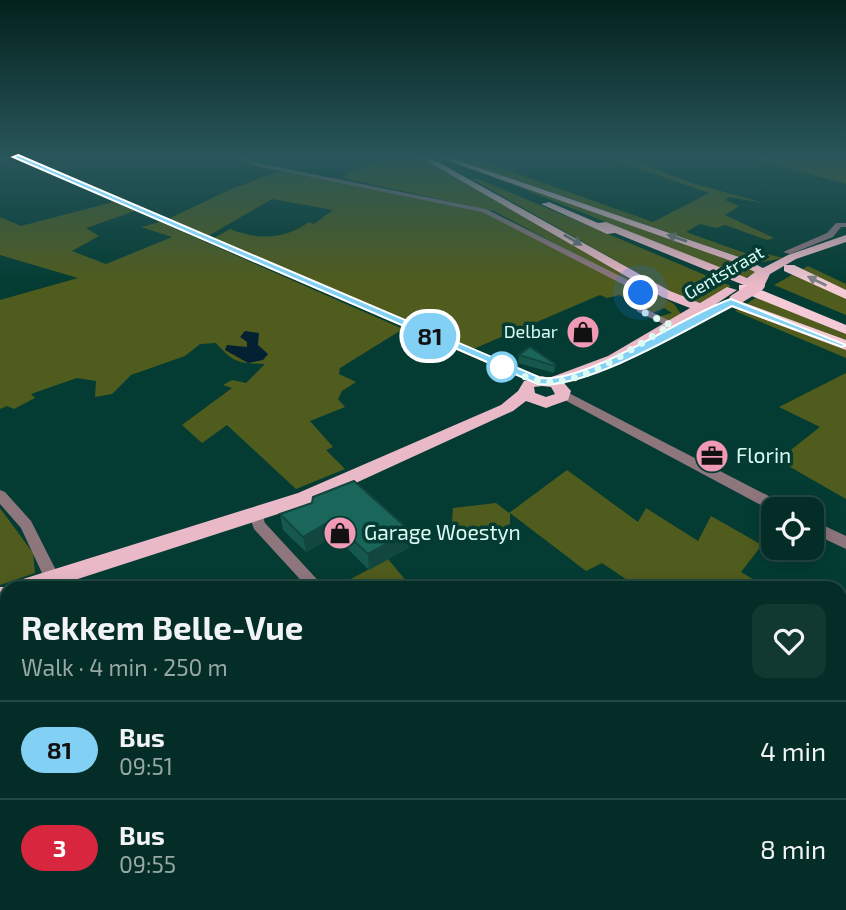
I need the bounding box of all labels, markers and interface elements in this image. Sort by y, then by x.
one-way arrow [666,232,687,243]
one-way arrow [564,234,583,246]
street label: Gentstraat [680,241,767,304]
your location [623,275,658,310]
one-way arrow [807,276,827,287]
line badge: 81 [398,313,462,359]
shop icon: Delbar [564,313,602,351]
place label: Delbar [504,320,558,342]
text: 81 [417,321,443,350]
unlabelled marker [487,352,517,382]
office icon: Florin [693,437,731,475]
place label: Florin [736,442,791,467]
map controls [761,497,824,560]
button: locate [761,497,824,560]
shop icon: Garage Woestyn [321,514,359,552]
place label: Garage Woestyn [364,519,521,544]
button: heart [752,604,826,678]
text: Rekkem Belle-Vue [21,607,303,647]
text: Walk · 4 min · 250 m [21,653,228,681]
text: Bus [119,721,165,752]
text: 81 [47,735,72,764]
text: 4 min [760,735,826,766]
text: 09:51 [119,752,173,780]
text: Bus [119,819,165,850]
text: 3 [53,833,66,862]
text: 8 min [760,833,826,864]
text: 09:55 [119,850,176,878]

